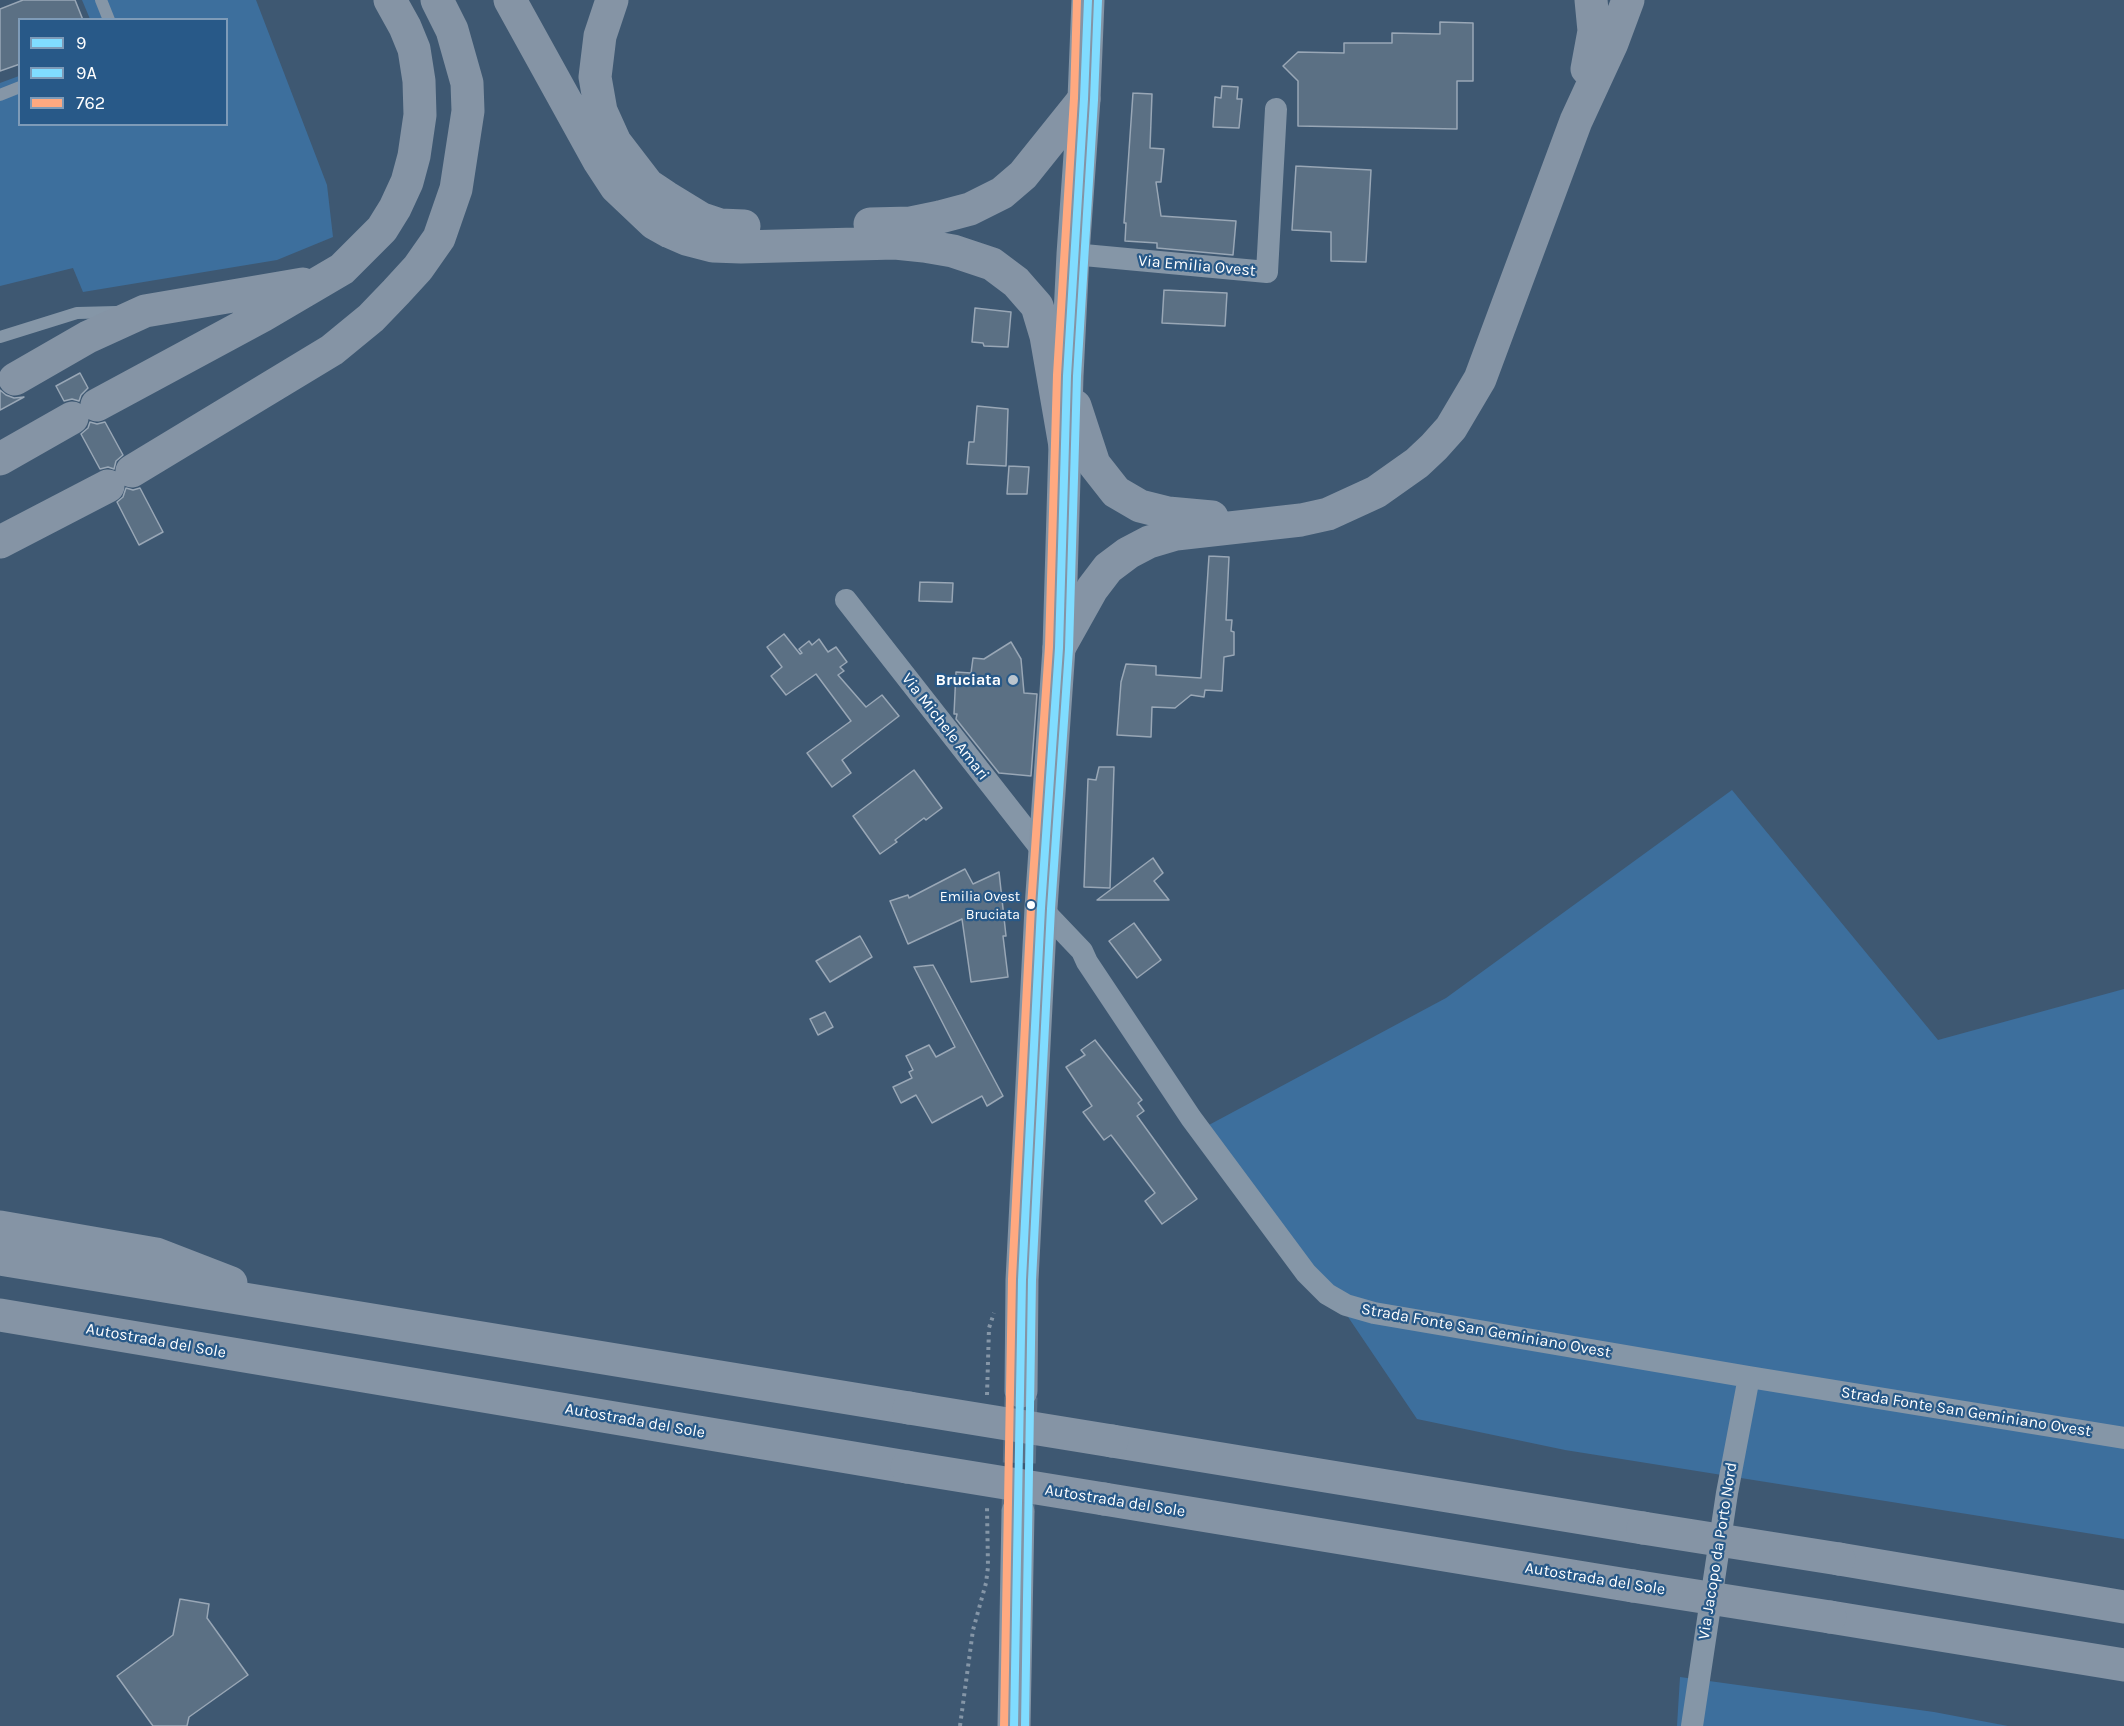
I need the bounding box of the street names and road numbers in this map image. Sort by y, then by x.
street label: Via Emilia Ovest [1137,251,1257,281]
street label: Via Michele Amari [897,670,993,784]
street label: Strada Fonte San Geminiano Ovest [1360,1300,1612,1362]
street label: Autostrada del Sole [84,1319,228,1363]
street label: Strada Fonte San Geminiano Ovest [1839,1383,2093,1441]
street label: Autostrada del Sole [563,1399,707,1443]
street label: Via Jacopo da Porto Nord [1694,1461,1742,1641]
street label: Autostrada del Sole [1043,1480,1187,1522]
street label: Autostrada del Sole [1523,1558,1667,1600]

